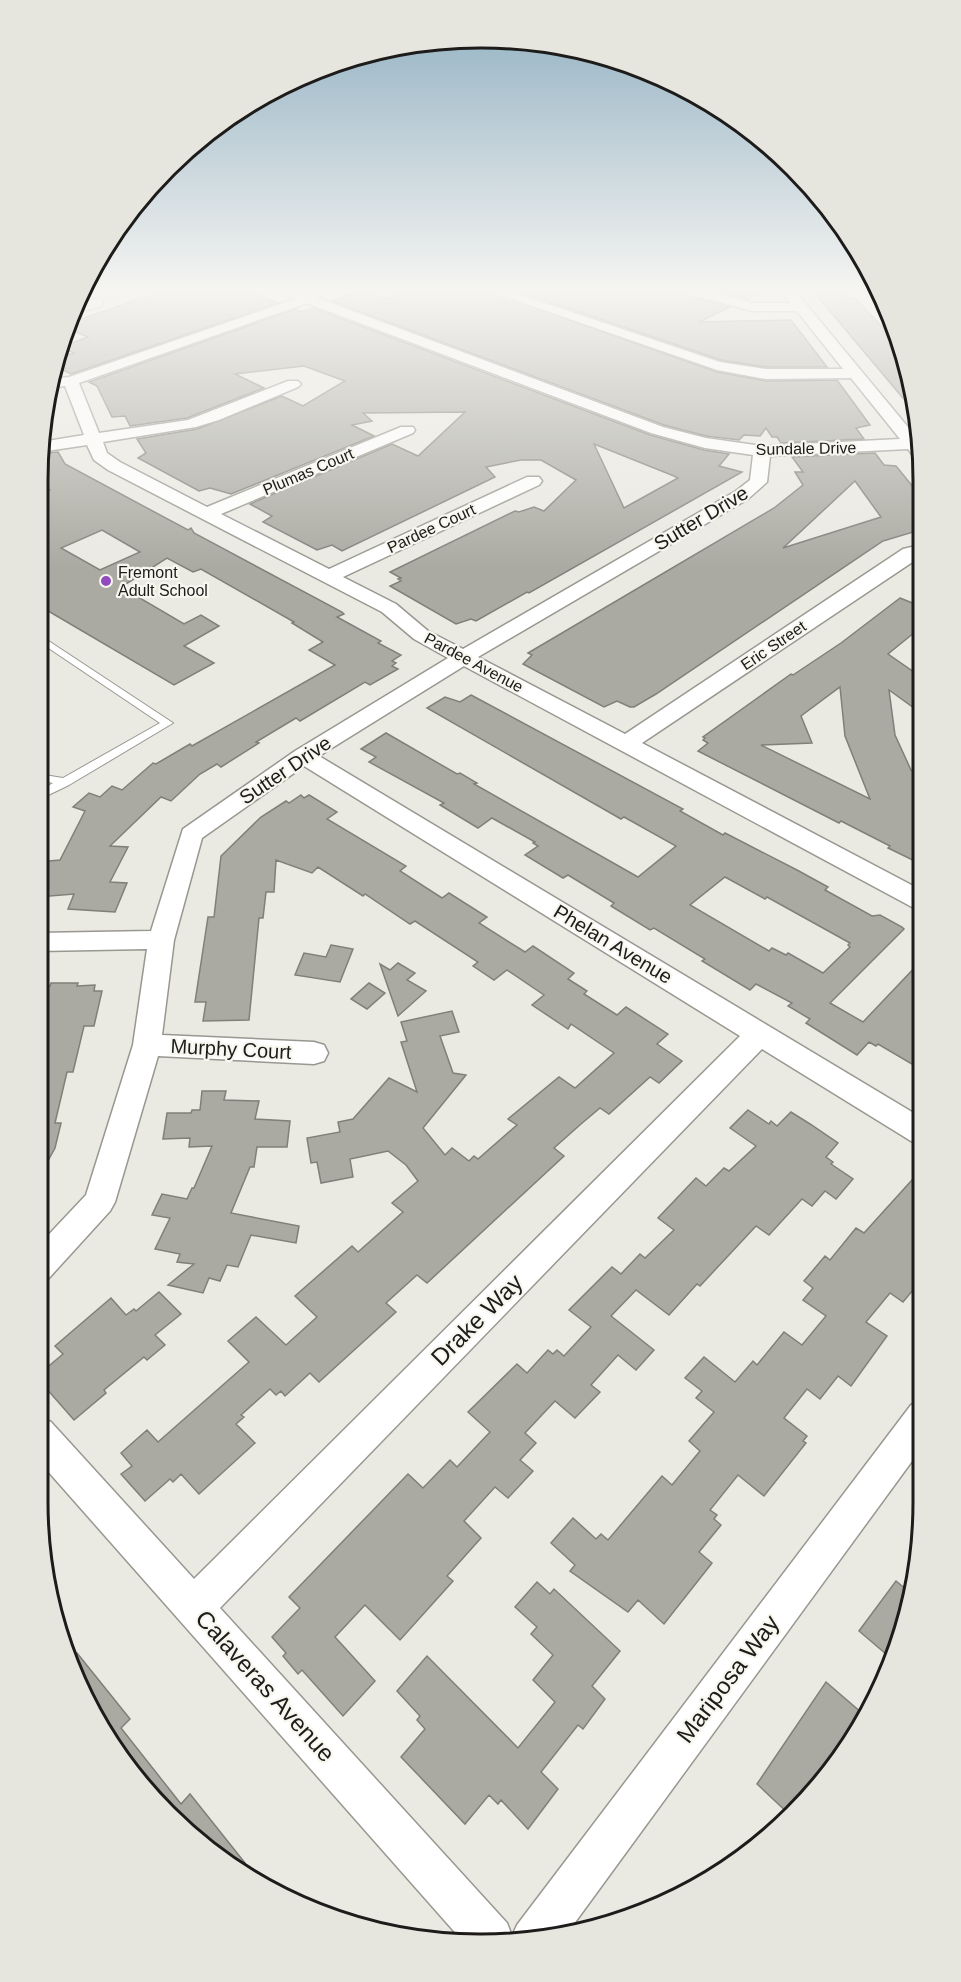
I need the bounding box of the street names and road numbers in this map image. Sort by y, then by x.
street label: Sundale Drive [756,439,857,458]
street label: Plumas Court [260,444,357,498]
street label: Sutter Drive [650,481,752,555]
street label: Pardee Court [384,500,478,556]
street label: Eric Street [738,617,809,673]
street label: Pardee Avenue [422,629,526,696]
street label: Sutter Drive [235,731,335,809]
street label: Phelan Avenue [550,900,676,988]
street label: Murphy Court [170,1035,293,1063]
street label: Drake Way [425,1268,528,1371]
street label: Calaveras Avenue [190,1604,340,1767]
street label: Mariposa Way [671,1610,784,1748]

